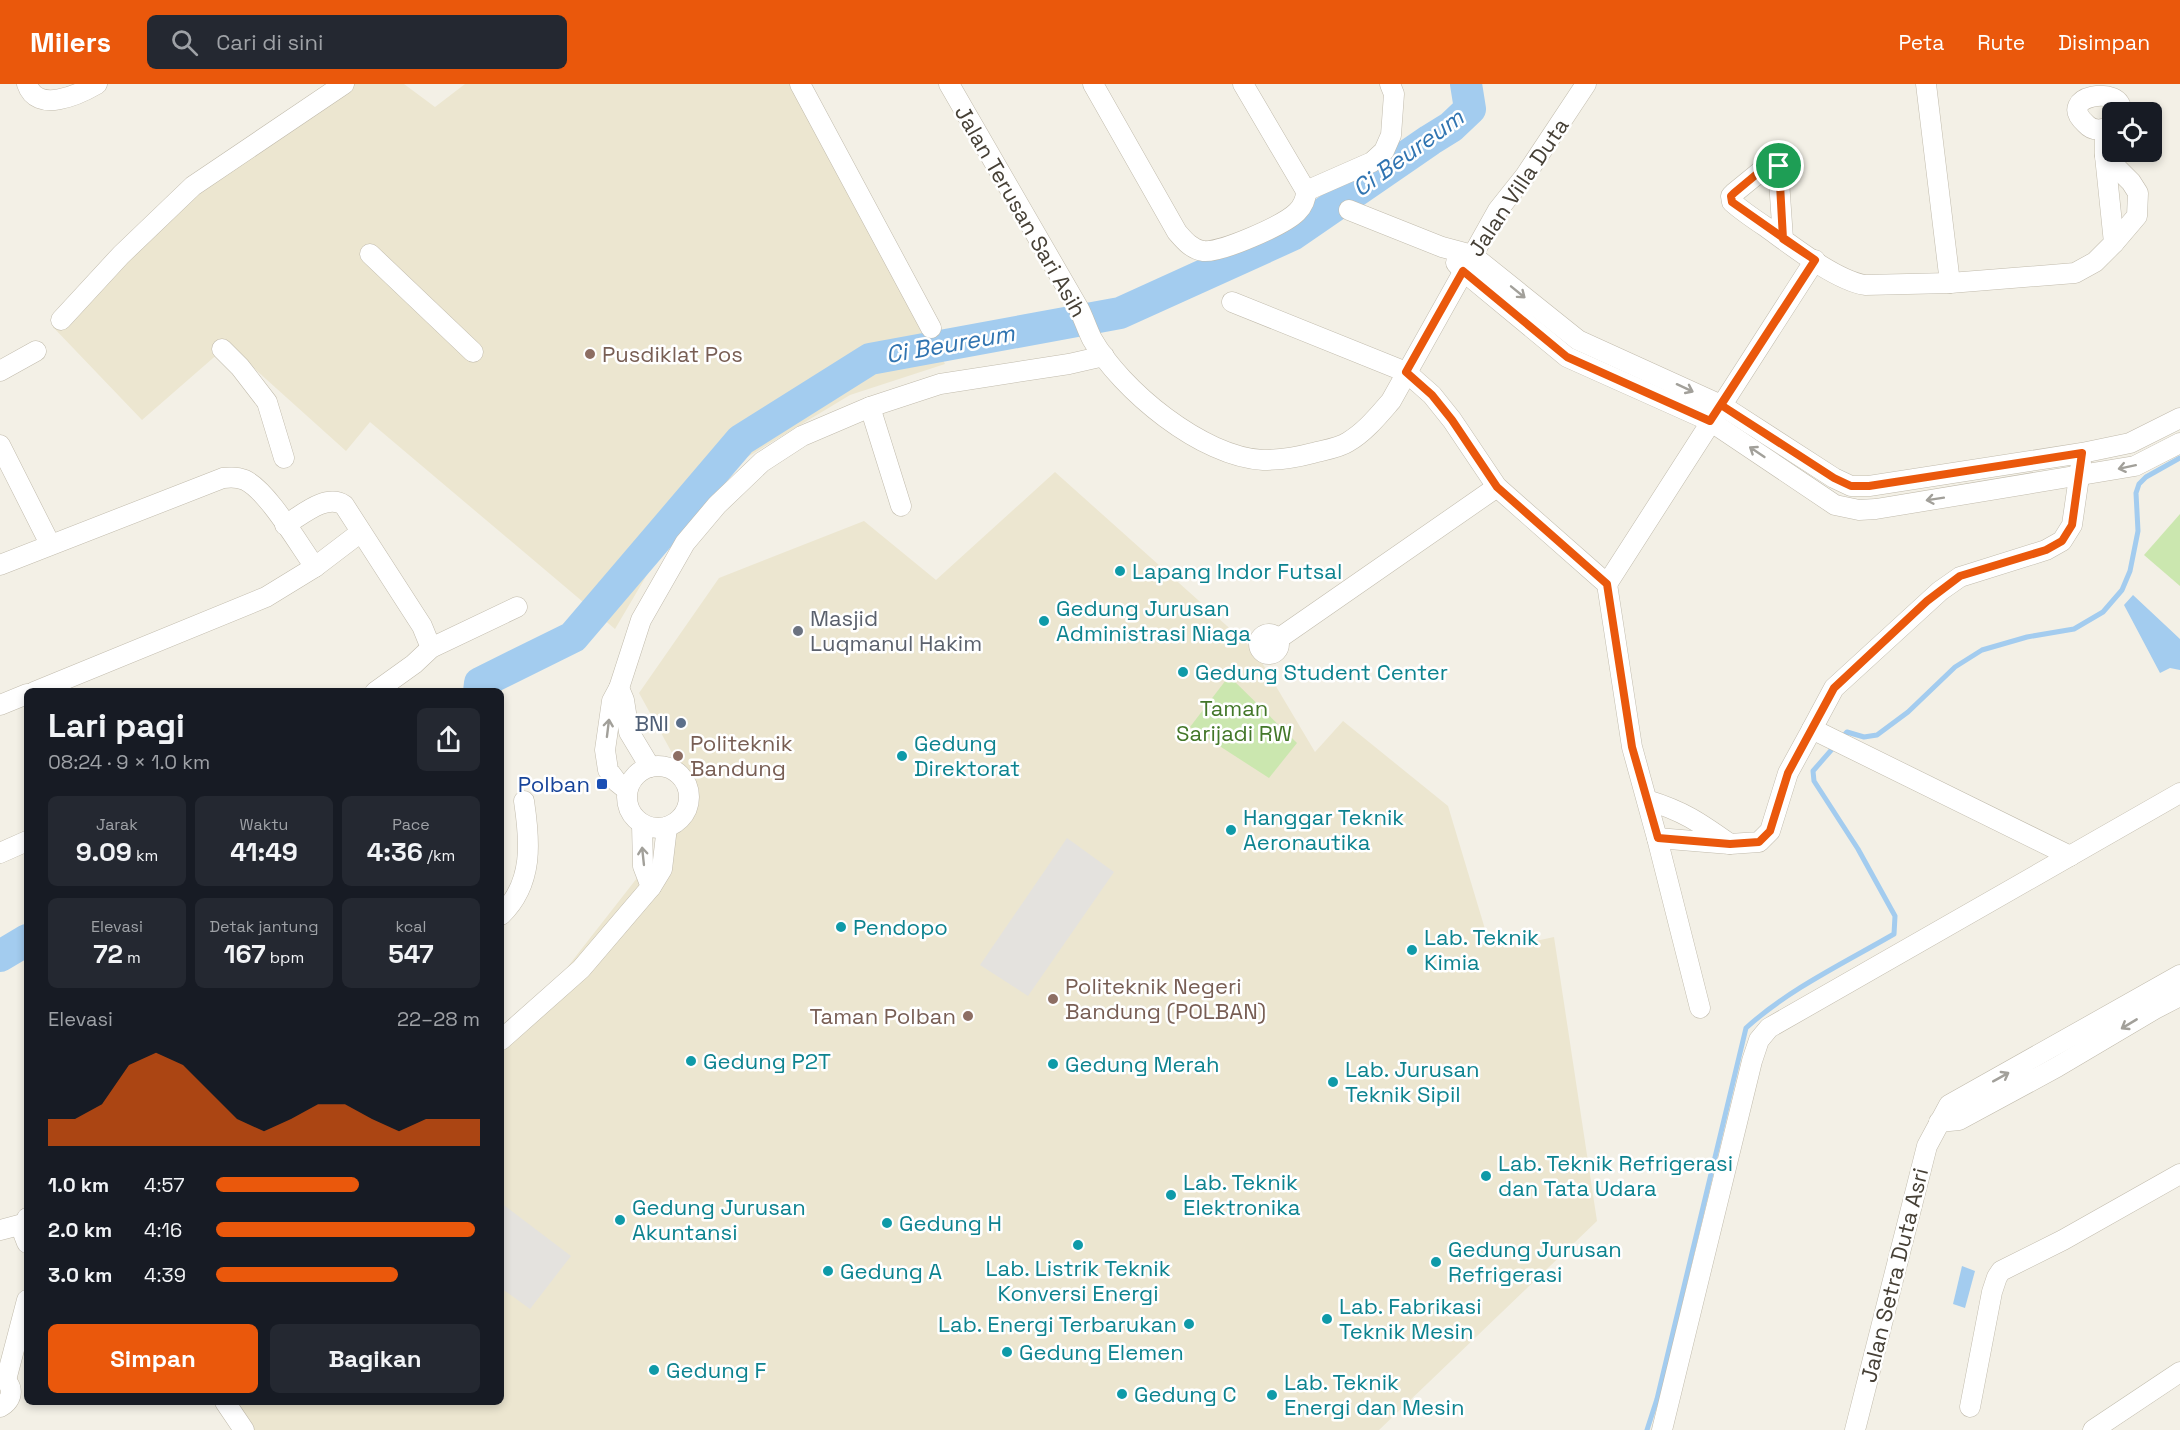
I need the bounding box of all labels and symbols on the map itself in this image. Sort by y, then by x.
street label: Jalan Terusan Sari Asih [949,100,1093,322]
water label: Ci Beureum [1346,101,1471,203]
street label: Jalan Villa Duta [1461,112,1575,262]
pin [1753,140,1804,191]
one-way arrow [1509,285,1525,298]
water label: Ci Beureum [883,317,1018,370]
place label: Pusdiklat Pos [602,340,743,368]
marker: Pusdiklat Pos [583,347,597,361]
one-way arrow [1676,383,1694,395]
one-way arrow [1749,446,1766,458]
one-way arrow [2118,462,2137,473]
one-way arrow [1925,494,1945,505]
place label: Lapang Indor Futsal [1132,557,1342,585]
marker: Lapang Indor Futsal [1113,564,1127,578]
place label: Gedung Jurusan Administrasi Niaga [1056,594,1251,647]
place label: Masjid Luqmanul Hakim [810,604,982,657]
marker: Gedung Jurusan Administrasi Niaga [1037,614,1051,628]
marker: Masjid Luqmanul Hakim [791,624,805,638]
place label: Gedung Student Center [1195,658,1448,686]
marker: Gedung Student Center [1176,665,1190,679]
park label: Taman Sarijadi RW [1176,694,1292,747]
place label: BNI [634,709,669,737]
marker: BNI [674,716,688,730]
one-way arrow [603,719,614,738]
place label: Politeknik Bandung [690,729,793,782]
place label: Gedung Direktorat [914,729,1020,782]
marker: Politeknik Bandung [671,749,685,763]
marker: Gedung Direktorat [895,749,909,763]
place label: Polban [518,770,590,798]
marker: Polban [595,777,609,791]
place label: Hanggar Teknik Aeronautika [1243,803,1404,856]
marker: Hanggar Teknik Aeronautika [1224,823,1238,837]
one-way arrow [637,847,648,867]
place label: Pendopo [853,913,948,941]
marker: Pendopo [834,920,848,934]
place label: Lab. Teknik Kimia [1424,923,1539,976]
marker: Lab. Teknik Kimia [1405,943,1419,957]
place label: Politeknik Negeri Bandung (POLBAN) [1065,972,1266,1025]
marker: Politeknik Negeri Bandung (POLBAN) [1046,992,1060,1006]
place label: Taman Polban [809,1002,956,1030]
marker: Taman Polban [961,1009,975,1023]
one-way arrow [2121,1019,2138,1031]
place label: Gedung P2T [703,1047,831,1075]
place label: Gedung Merah [1065,1050,1220,1078]
marker: Gedung P2T [684,1054,698,1068]
place label: Lab. Jurusan Teknik Sipil [1345,1055,1480,1108]
marker: Gedung Merah [1046,1057,1060,1071]
one-way arrow [1991,1071,2009,1082]
marker: Lab. Jurusan Teknik Sipil [1326,1075,1340,1089]
place label: Lab. Teknik Refrigerasi dan Tata Udara [1498,1149,1733,1202]
street label: Jalan Setra Duta Asri [1854,1165,1934,1385]
place label: Lab. Teknik Elektronika [1183,1168,1301,1221]
marker: Lab. Teknik Refrigerasi dan Tata Udara [1479,1169,1493,1183]
marker: Lab. Teknik Elektronika [1164,1188,1178,1202]
place label: Gedung Jurusan Akuntansi [632,1193,806,1246]
place label: Gedung H [899,1209,1002,1237]
marker: Gedung Jurusan Akuntansi [613,1213,627,1227]
marker: Gedung H [880,1216,894,1230]
place label: Gedung Jurusan Refrigerasi [1448,1235,1622,1288]
marker: Lab. Listrik Teknik Konversi Energi [1071,1238,1085,1252]
place label: Lab. Listrik Teknik Konversi Energi [986,1254,1171,1307]
marker: Gedung Jurusan Refrigerasi [1429,1255,1443,1269]
place label: Gedung A [840,1257,942,1285]
marker: Gedung A [821,1264,835,1278]
place label: Lab. Fabrikasi Teknik Mesin [1339,1292,1482,1345]
place label: Lab. Energi Terbarukan [938,1310,1177,1338]
marker: Lab. Fabrikasi Teknik Mesin [1320,1312,1334,1326]
marker: Lab. Energi Terbarukan [1182,1317,1196,1331]
place label: Gedung Elemen [1019,1338,1184,1366]
marker: Gedung Elemen [1000,1345,1014,1359]
place label: Gedung F [666,1356,766,1384]
marker: Gedung F [647,1363,661,1377]
place label: Lab. Teknik Energi dan Mesin [1284,1368,1464,1421]
place label: Gedung C [1134,1380,1237,1408]
marker: Gedung C [1115,1387,1129,1401]
marker: Lab. Teknik Energi dan Mesin [1265,1388,1279,1402]

